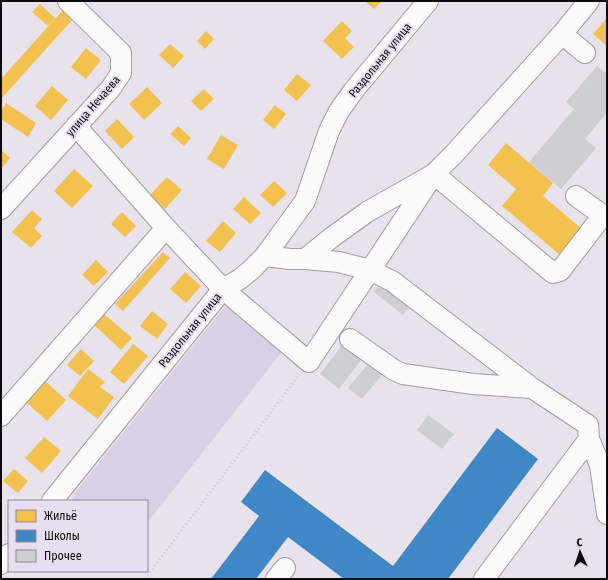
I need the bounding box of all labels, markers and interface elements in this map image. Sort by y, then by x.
street label: Раздольная улица [346,20,414,100]
street label: улица Нечаева [63,73,123,139]
street label: Раздольная улица [156,290,224,370]
legend [8,500,148,572]
text: Жильё [44,509,77,523]
text: Школы [44,529,80,543]
north arrow [560,532,600,572]
text: С [576,536,583,549]
text: Прочее [44,549,82,563]

